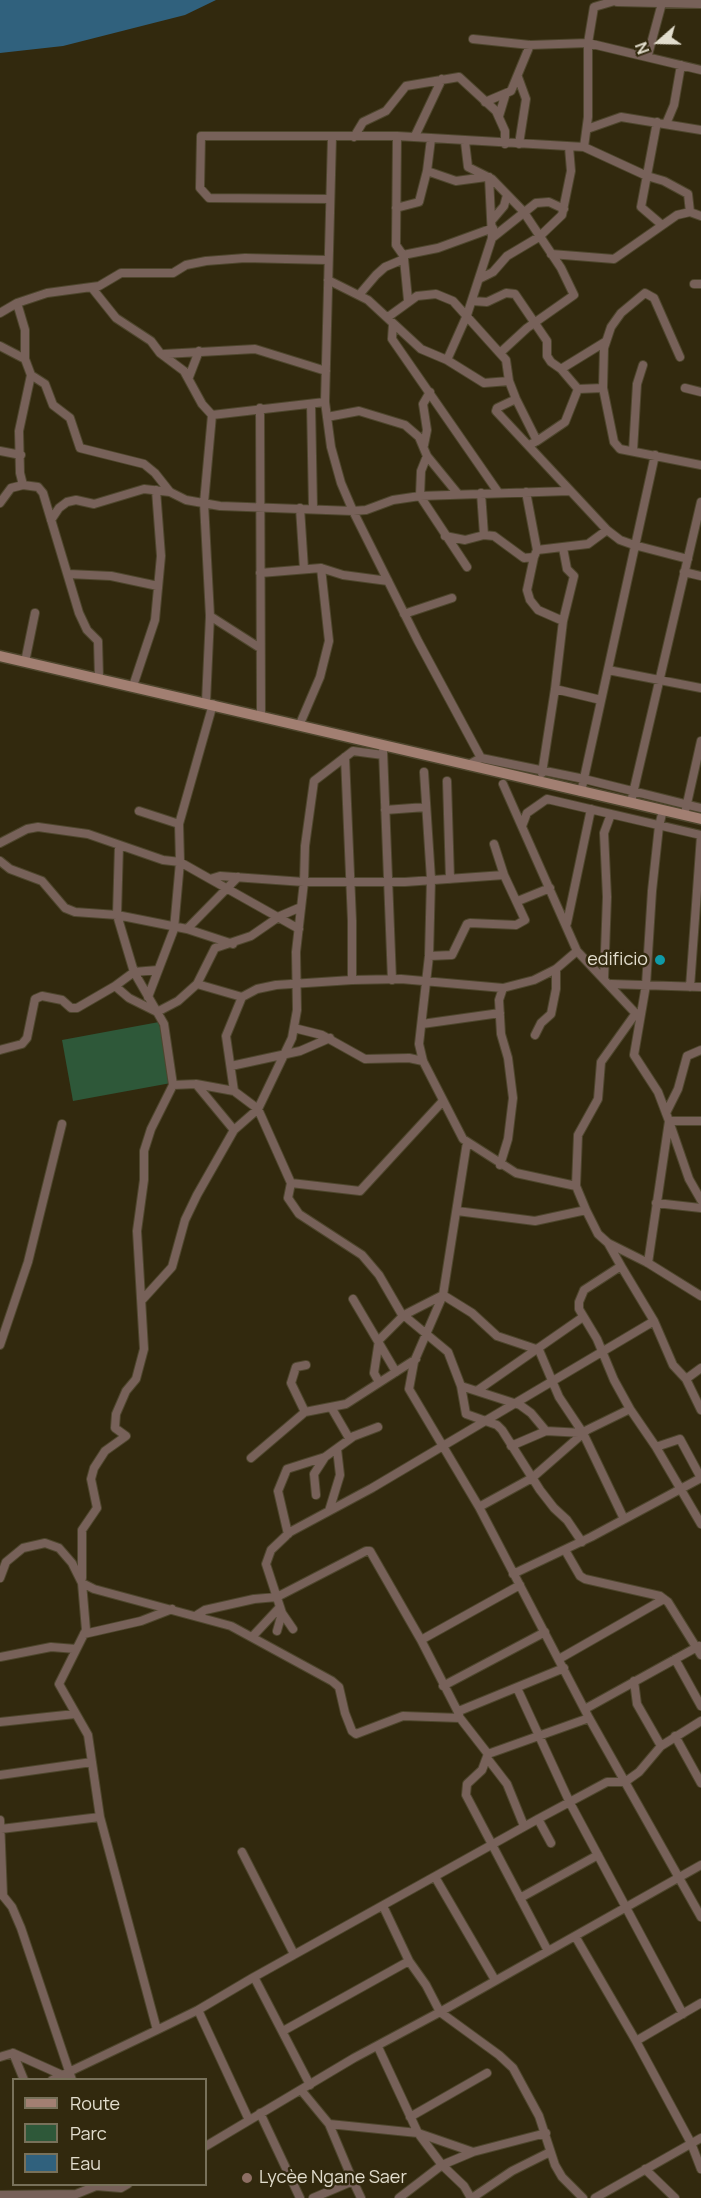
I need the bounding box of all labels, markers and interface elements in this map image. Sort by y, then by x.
north arrow [629,12,689,72]
text: N [630,39,654,57]
place label: edificio [587,949,648,971]
marker: edificio [653,953,667,967]
legend [12,2078,207,2186]
text: Route [70,2091,120,2115]
text: Parc [70,2121,107,2145]
text: Eau [70,2151,101,2175]
place label: Lycèe Ngane Saer [259,2167,407,2189]
marker: Lycèe Ngane Saer [240,2171,254,2185]

